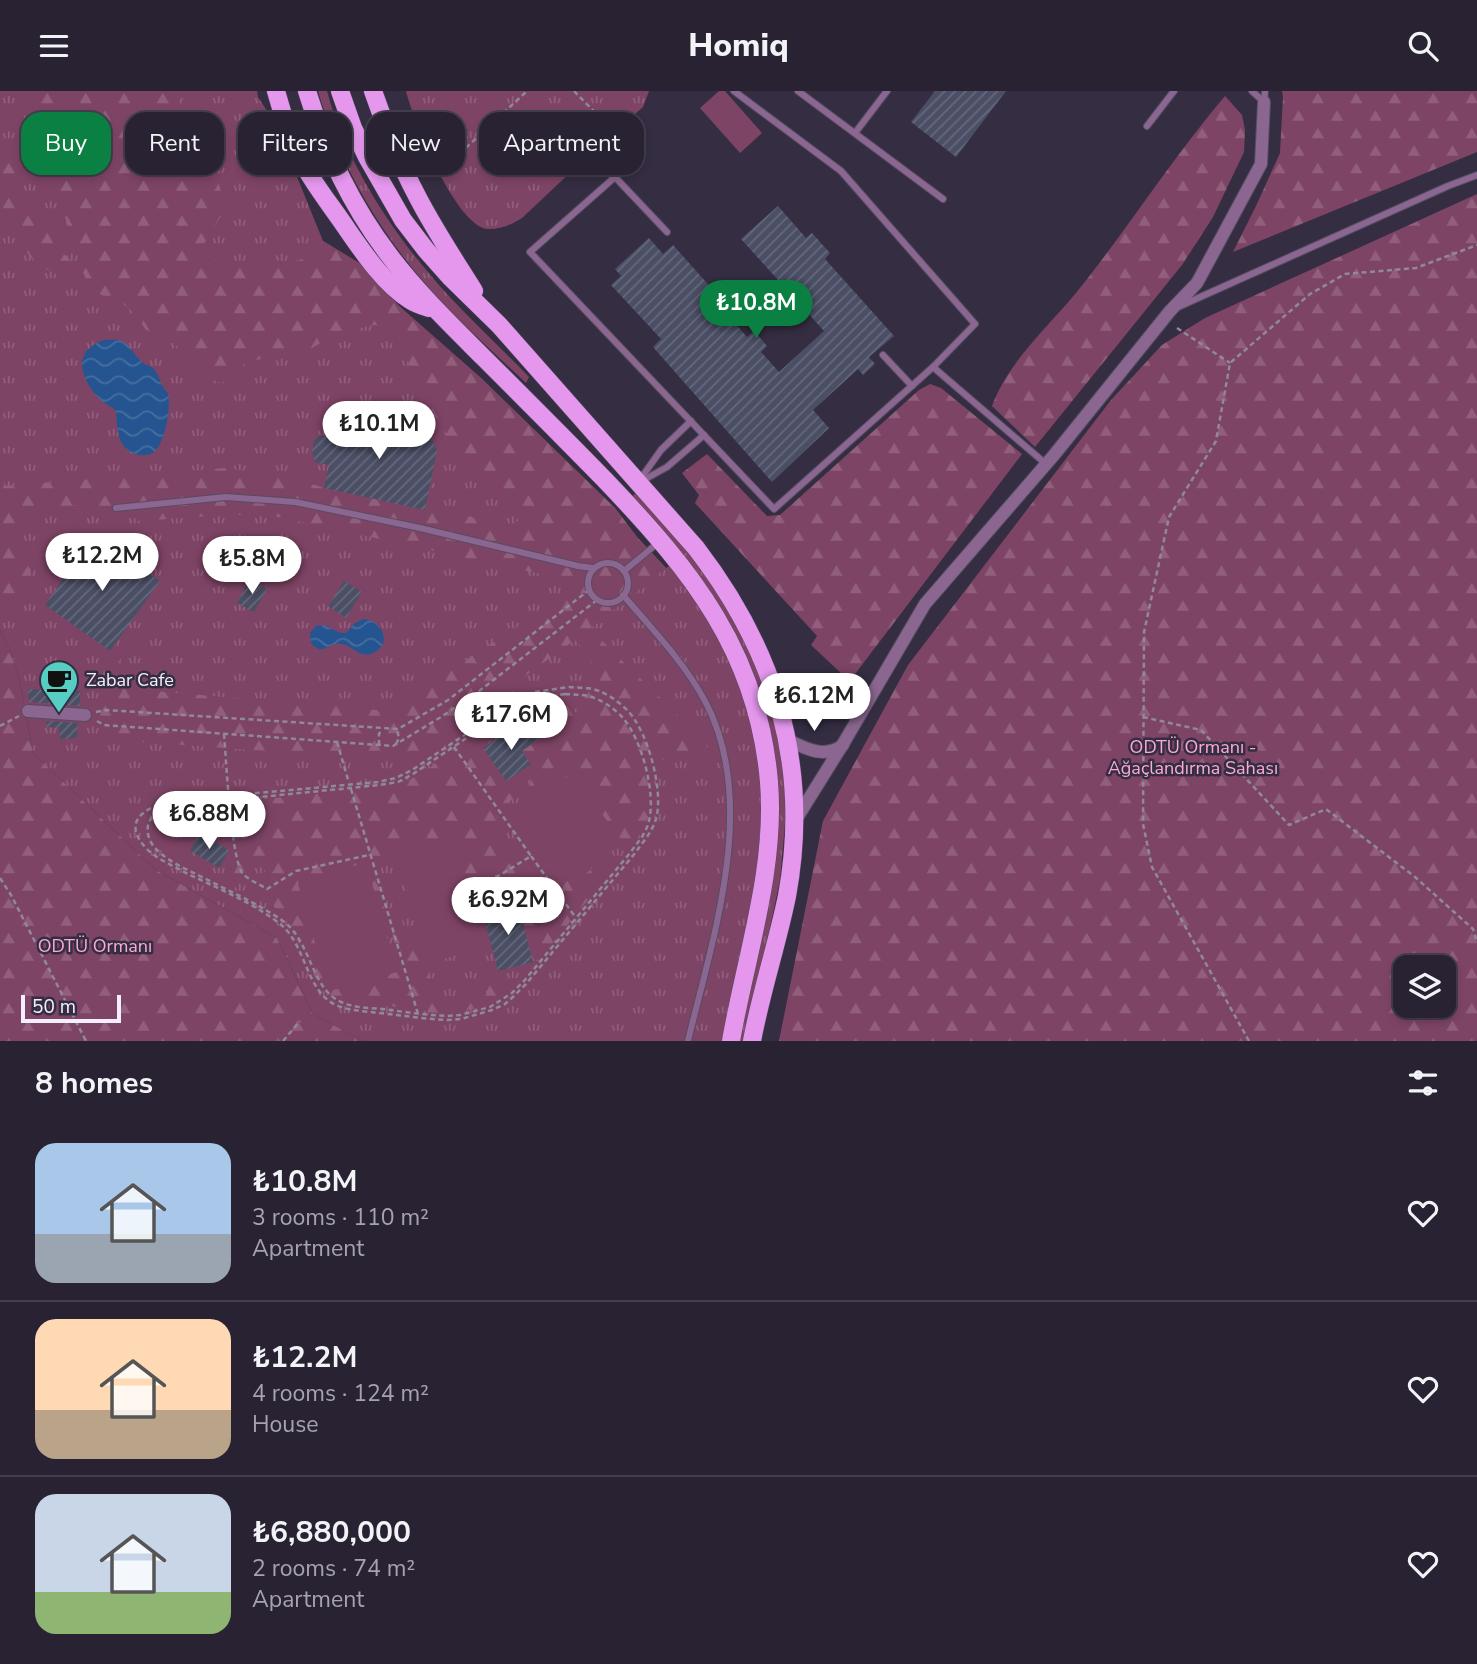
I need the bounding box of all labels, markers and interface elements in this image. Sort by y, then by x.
text: Homiq [688,24,789,67]
icon: menu [35,27,73,65]
icon: search [1404,27,1442,65]
chip: Buy [21,112,111,175]
chip: Rent [125,112,224,175]
chip: Filters [238,112,352,175]
chip: New [366,112,465,175]
chip: Apartment [479,112,644,175]
pin: ₺10.8M [699,281,813,340]
text: ₺10.8M [716,287,796,318]
pin: ₺10.1M [322,401,436,461]
text: ₺10.1M [339,408,419,439]
pin: ₺12.2M [45,533,159,593]
pin: ₺5.8M [203,537,301,596]
text: ₺12.2M [62,540,142,571]
text: ₺5.8M [218,543,286,574]
cafe icon: Zabar Cafe [38,659,80,714]
place label: Zabar Cafe [86,668,174,692]
pin: ₺6.12M [757,673,871,733]
text: ₺6.12M [774,680,854,711]
pin: ₺17.6M [454,693,568,752]
text: ₺17.6M [471,699,551,730]
park label: ODTÜ Ormanı - Ağaçlandırma Sahası [1108,735,1278,780]
pin: ₺6.88M [152,791,266,851]
text: ₺6.88M [169,798,249,829]
pin: ₺6.92M [451,877,565,937]
text: ₺6.92M [468,884,548,915]
park label: ODTÜ Ormanı [38,934,152,958]
map controls [1393,955,1456,1018]
button: layers [1393,955,1456,1018]
scale bar [21,992,121,1024]
text: 50 m [32,994,76,1020]
text: 8 homes [35,1063,153,1104]
icon: filters [1404,1064,1442,1102]
text: ₺10.8M [252,1161,357,1202]
icon: home [91,1171,175,1255]
icon: heart [1404,1194,1442,1232]
text: 3 rooms · 110 m² [252,1202,429,1233]
text: Apartment [252,1233,364,1264]
text: ₺12.2M [252,1337,357,1378]
icon: home [91,1347,175,1431]
icon: heart [1404,1370,1442,1408]
text: 4 rooms · 124 m² [252,1378,429,1409]
text: House [252,1409,319,1440]
text: ₺6,880,000 [252,1512,411,1553]
icon: home [91,1522,175,1606]
icon: heart [1404,1545,1442,1583]
text: 2 rooms · 74 m² [252,1553,415,1584]
text: Apartment [252,1584,364,1615]

